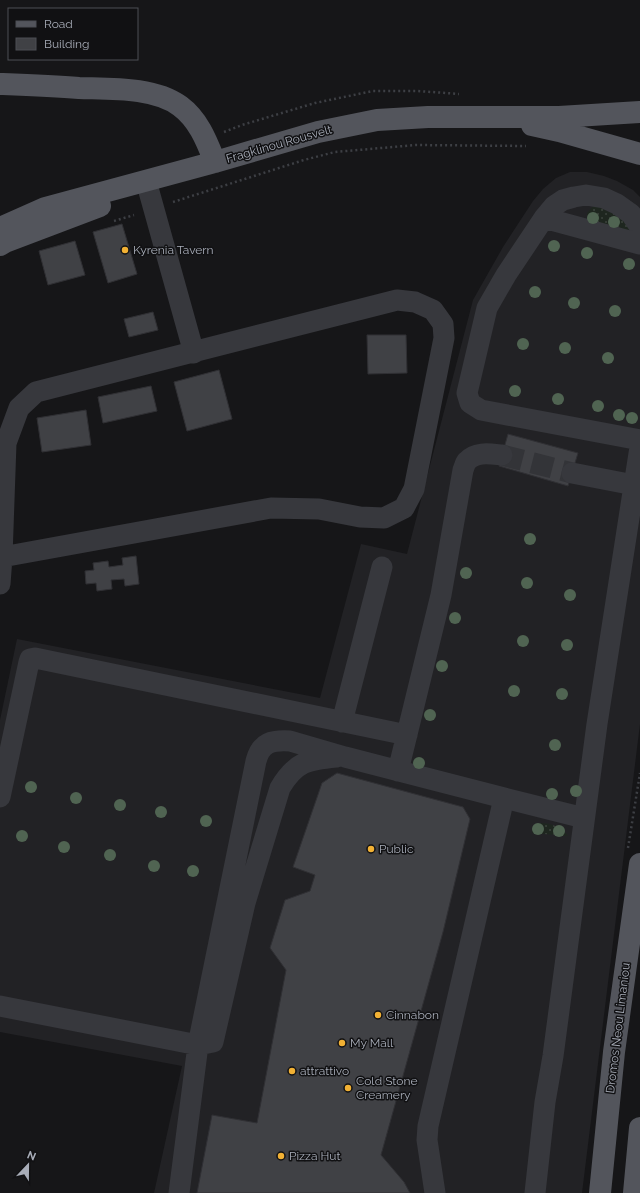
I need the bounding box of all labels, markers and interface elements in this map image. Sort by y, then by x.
legend [8,8,138,60]
text: Road [44,17,73,31]
text: Building [44,37,90,51]
street label: Fragklinou Rousvelt [224,122,334,166]
place label: Kyrenia Tavern [133,243,214,257]
marker: Kyrenia Tavern [120,245,130,255]
place label: Public [379,842,414,856]
marker: Public [366,844,376,854]
street label: Dromos Neou Limaniou [603,962,633,1094]
place label: Cinnabon [386,1008,439,1022]
marker: Cinnabon [373,1010,383,1020]
place label: My Mall [350,1036,394,1050]
marker: My Mall [337,1038,347,1048]
place label: attrattivo [300,1064,349,1078]
marker: attrattivo [287,1066,297,1076]
place label: Cold Stone Creamery [356,1074,417,1102]
marker: Cold Stone Creamery [343,1083,353,1093]
north arrow [8,1145,48,1185]
text: N [25,1149,38,1164]
place label: Pizza Hut [289,1149,341,1163]
marker: Pizza Hut [276,1151,286,1161]

